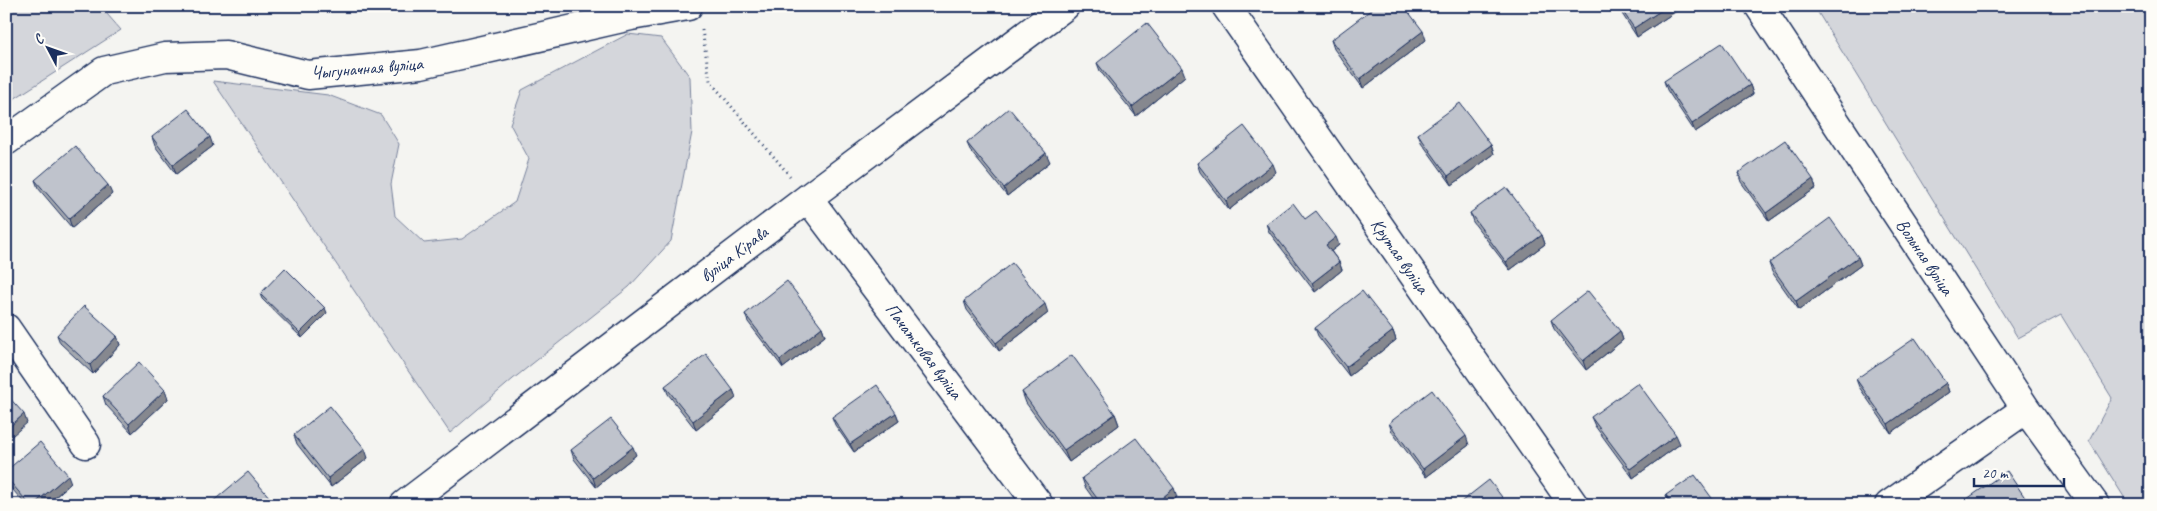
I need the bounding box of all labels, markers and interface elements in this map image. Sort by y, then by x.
north arrow [22,22,72,72]
text: С [30,30,49,48]
street label: Чыгуначная вуліца [310,52,425,84]
street label: Крутая вуліца [1366,214,1435,299]
street label: Вольная вуліца [1891,215,1959,300]
street label: вуліца Кірава [696,220,774,287]
street label: Пачатковая вуліца [881,299,968,404]
scale bar [1974,456,2064,488]
text: 20 m [1982,464,2009,483]

